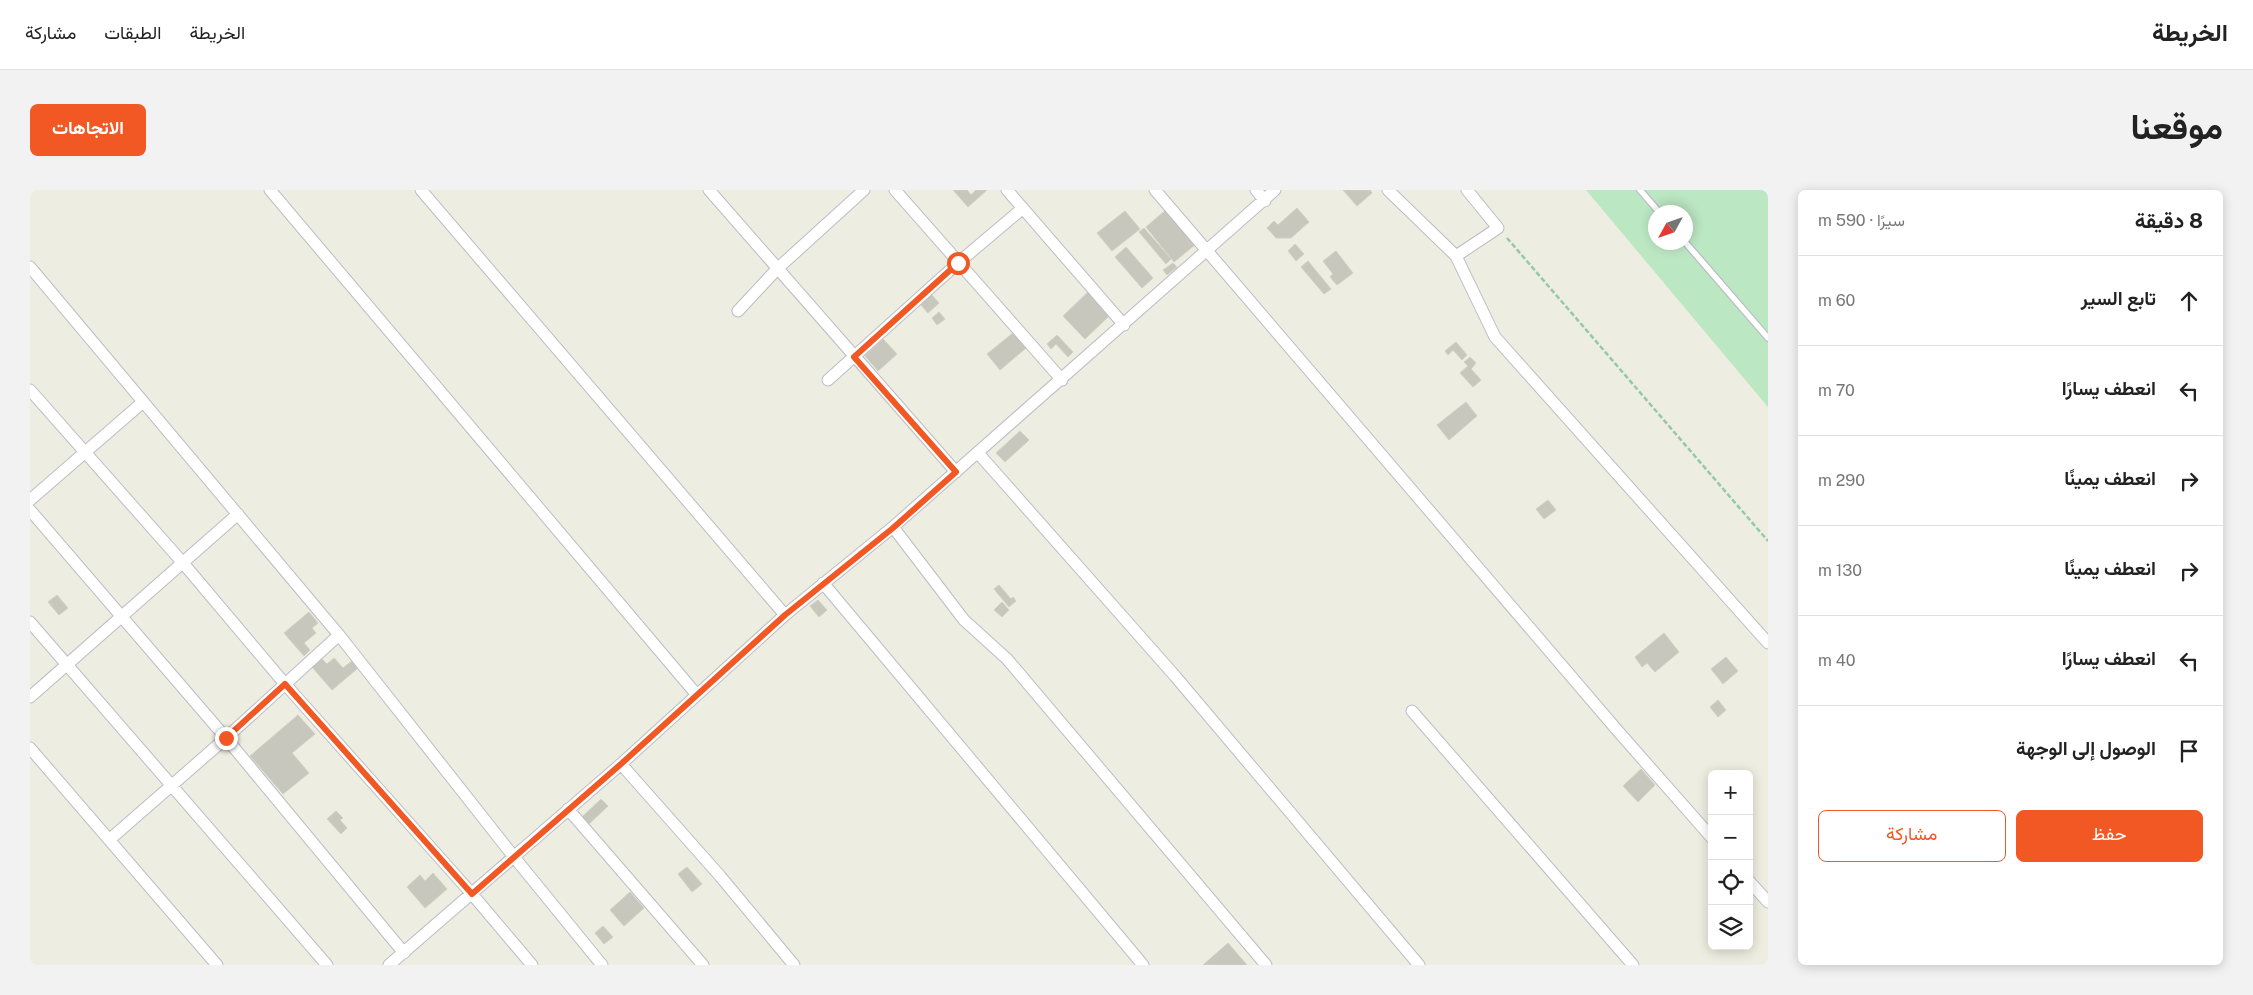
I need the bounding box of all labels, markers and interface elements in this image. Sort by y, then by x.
text: الخريطة [2152,18,2228,46]
text: مشاركة [25,22,76,43]
text: الطبقات [104,22,161,43]
text: الخريطة [189,22,245,43]
button: الاتجاهات [30,104,146,156]
text: موقعنا [2130,106,2223,147]
north arrow [1648,205,1693,250]
text: 8 دقيقة [2135,208,2203,233]
text: سيرًا · 590 m [1818,211,1905,230]
route start [947,252,970,275]
text: تابع السير [2081,287,2156,309]
icon: ahead [2175,287,2203,315]
text: 60 m [1818,291,1855,310]
text: انعطف يسارًا [2062,377,2156,399]
icon: left [2175,377,2203,405]
text: 70 m [1818,381,1855,400]
text: انعطف يمينًا [2064,467,2156,489]
icon: right [2175,467,2203,495]
text: 290 m [1818,471,1865,490]
text: انعطف يمينًا [2064,557,2156,579]
icon: right [2175,557,2203,585]
text: 130 m [1818,561,1862,580]
text: انعطف يسارًا [2062,647,2156,669]
icon: left [2175,647,2203,675]
text: 40 m [1818,651,1856,670]
route end [215,727,238,750]
text: الوصول إلى الوجهة [2016,737,2156,759]
icon: arrive [2175,737,2203,765]
map controls [1708,770,1753,950]
button: + [1708,770,1753,815]
button: مشاركة [1818,810,2006,862]
button: حفظ [2016,810,2203,862]
button: − [1708,815,1753,860]
button: locate [1708,860,1753,905]
button: layers [1708,905,1753,950]

